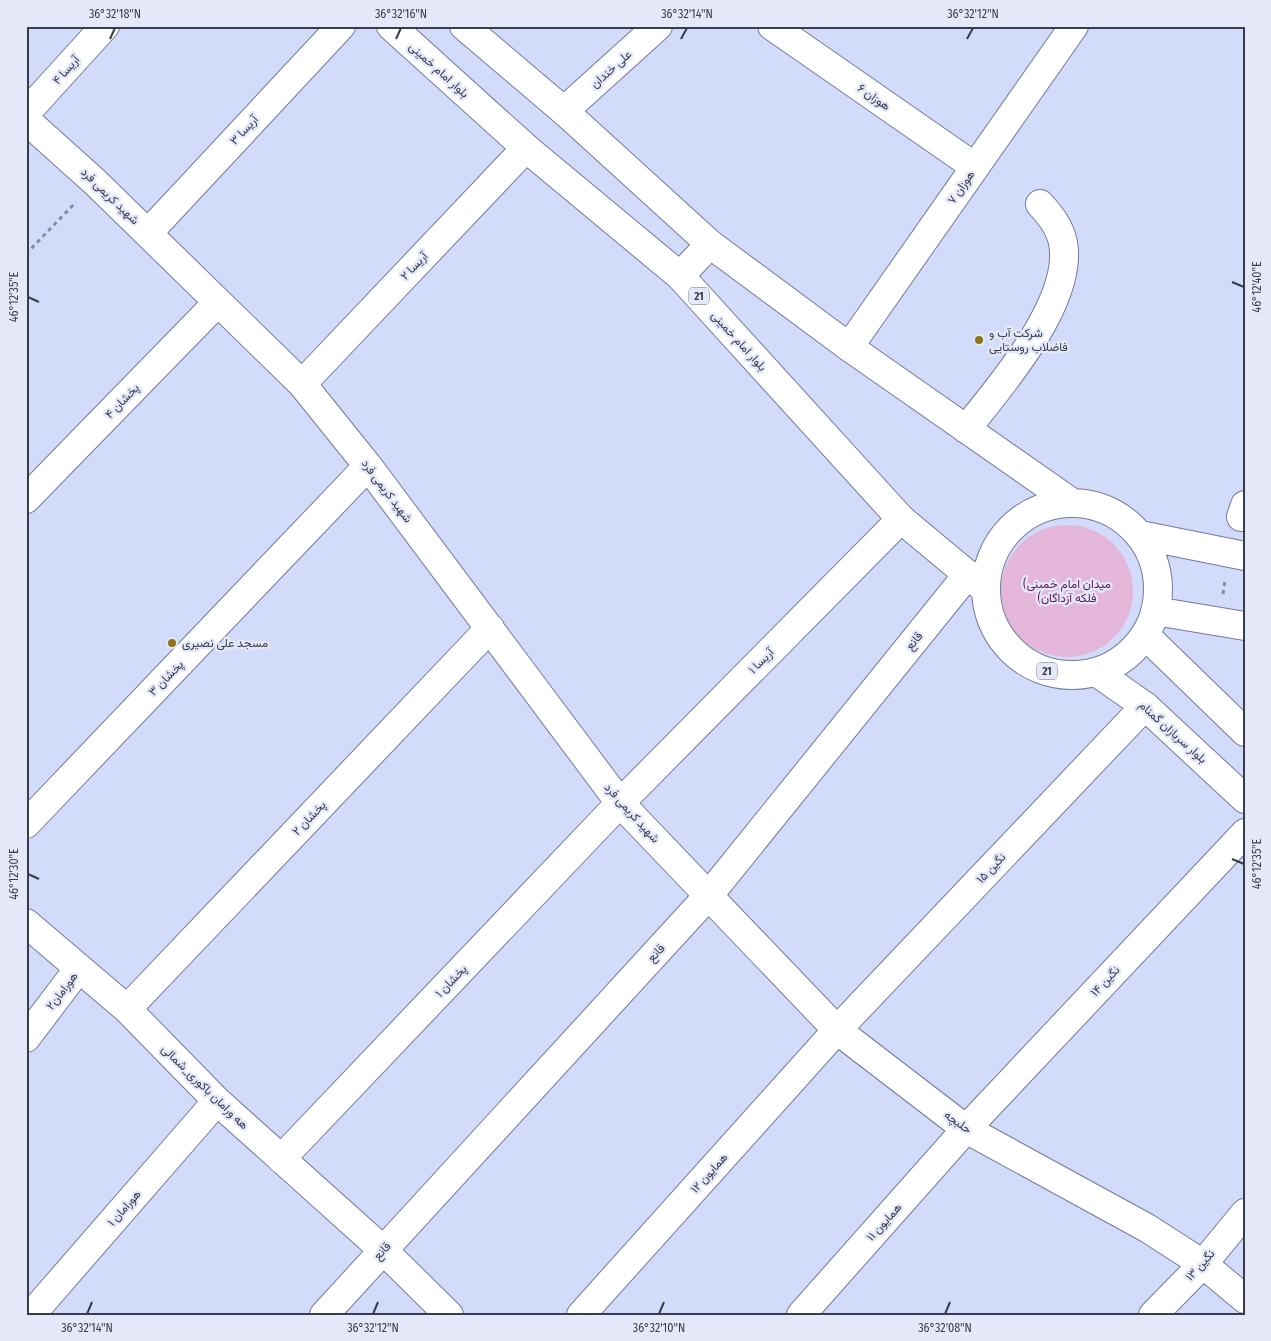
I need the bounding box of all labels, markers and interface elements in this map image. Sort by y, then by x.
text: 36°32'18"N [89,7,141,21]
text: 36°32'16"N [375,7,427,21]
text: 36°32'14"N [661,7,713,21]
text: 36°32'12"N [947,7,999,21]
street label: بلوار امام خمینی [405,39,472,101]
street label: علی خندان [588,47,635,92]
street label: آریسا ۴ [50,52,84,88]
street label: هوزان ۶ [854,81,893,114]
street label: آریسا ۳ [227,112,262,148]
street label: شهید کریمی فرد [77,165,142,228]
street label: هوزان ۷ [944,168,978,207]
street label: آریسا ۲ [397,248,432,283]
text: 46°12'40"E [1250,261,1264,313]
text: 46°12'35"E [7,271,21,322]
road number: 21 [689,288,709,304]
street label: بلوار امام خمینی [708,308,770,375]
place label: شرکت آب و فاضلاب روستایی [989,326,1068,355]
marker: شرکت آب و فاضلاب روستایی [973,334,985,346]
street label: پخشان ۴ [102,380,143,422]
street label: شهید کریمی فرد [358,457,415,526]
park label: (میدان امام خمینی (فلکه آزداگان [1023,577,1111,606]
street label: قانع [902,629,927,654]
place label: مسجد علی نصیری [182,636,268,651]
marker: مسجد علی نصیری [166,637,178,649]
street label: آریسا ۱ [745,645,778,677]
street label: پخشان ۳ [146,657,187,699]
road number: 21 [1037,662,1057,679]
street label: بلوار سربازان گمنام [1136,698,1210,767]
street label: شهید کریمی فرد [601,780,662,846]
street label: پخشان ۲ [289,798,330,839]
text: 46°12'35"E [1250,838,1264,889]
text: 46°12'30"E [7,848,21,900]
street label: نگین ۱۵ [973,850,1009,887]
street label: قانع [644,941,669,966]
street label: پخشان ۱ [432,962,471,1001]
street label: نگین ۱۴ [1088,963,1123,1000]
street label: هورامان۲ [43,969,82,1013]
street label: هه ورامان باکوری_شمالی [158,1042,251,1133]
street label: حلبچه [941,1108,974,1137]
street label: همایون ۱۲ [687,1150,731,1196]
street label: هورامان ۱ [104,1187,144,1230]
street label: همایون ۱۱ [863,1200,905,1244]
street label: قانع [370,1239,395,1264]
street label: نگین ۱۳ [1182,1247,1218,1284]
text: 36°32'14"N [61,1321,113,1335]
text: 36°32'12"N [347,1321,399,1335]
text: 36°32'10"N [633,1321,685,1335]
text: 36°32'08"N [918,1321,972,1335]

